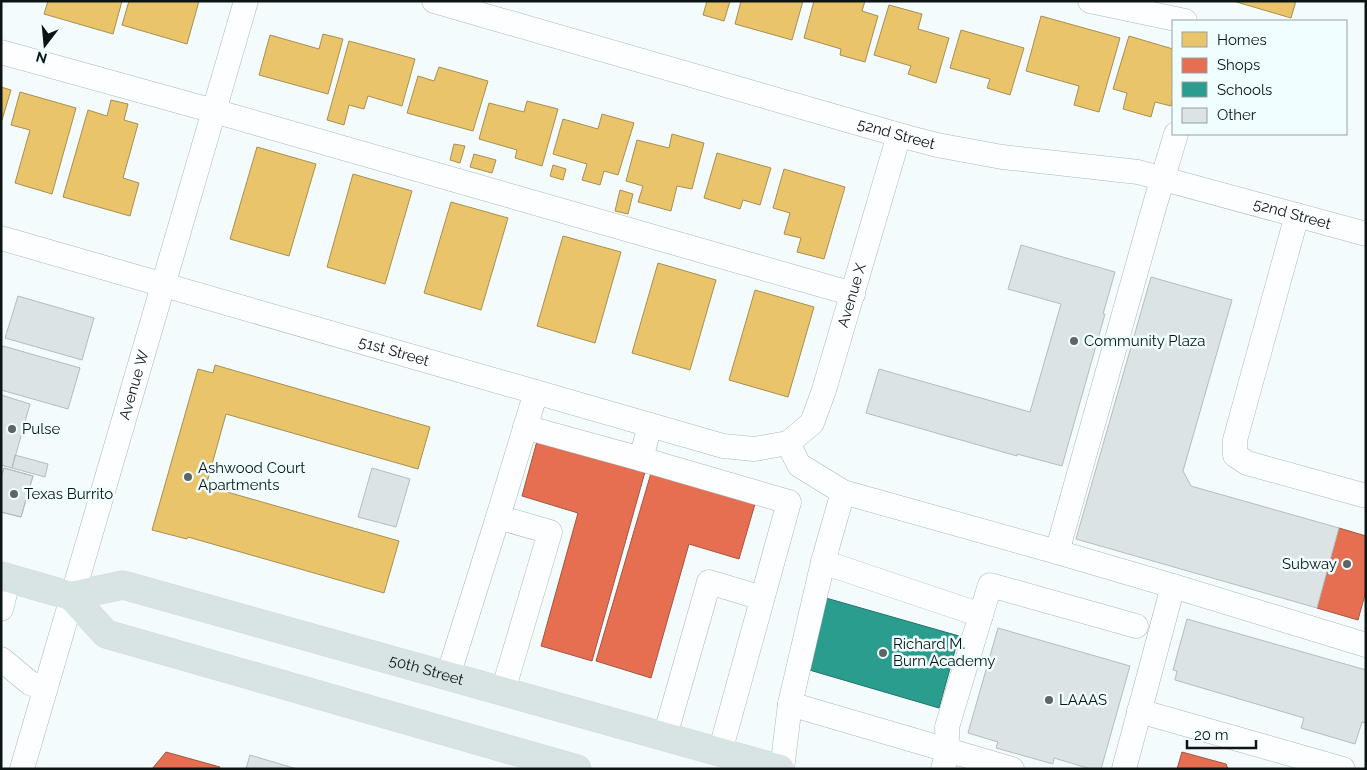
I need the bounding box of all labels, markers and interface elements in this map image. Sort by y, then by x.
north arrow [20,20,70,70]
legend [1172,20,1347,135]
text: Homes [1217,31,1267,49]
text: N [34,48,49,67]
text: Shops [1217,56,1260,74]
text: Schools [1217,81,1272,99]
text: Other [1217,106,1257,124]
street label: 52nd Street [855,115,937,153]
street label: 52nd Street [1252,195,1333,233]
street label: Avenue X [834,261,870,330]
place label: Community Plaza [1084,332,1205,350]
street label: 51st Street [357,333,431,370]
marker: Community Plaza [1068,335,1080,347]
street label: Avenue W [115,348,153,422]
place label: Pulse [22,420,61,438]
marker: Pulse [6,423,18,435]
place label: Ashwood Court Apartments [198,459,305,494]
marker: Ashwood Court Apartments [182,471,194,483]
place label: Texas Burrito [24,485,113,503]
marker: Texas Burrito [8,488,20,500]
place label: Subway [1282,555,1337,573]
marker: Subway [1341,558,1353,570]
place label: Richard M. Burn Academy [893,635,995,670]
marker: Richard M. Burn Academy [877,647,889,659]
street label: 50th Street [387,651,466,689]
place label: LAAAS [1059,691,1107,709]
marker: LAAAS [1043,694,1055,706]
scale bar [1187,718,1256,750]
text: 20 m [1194,726,1229,744]

